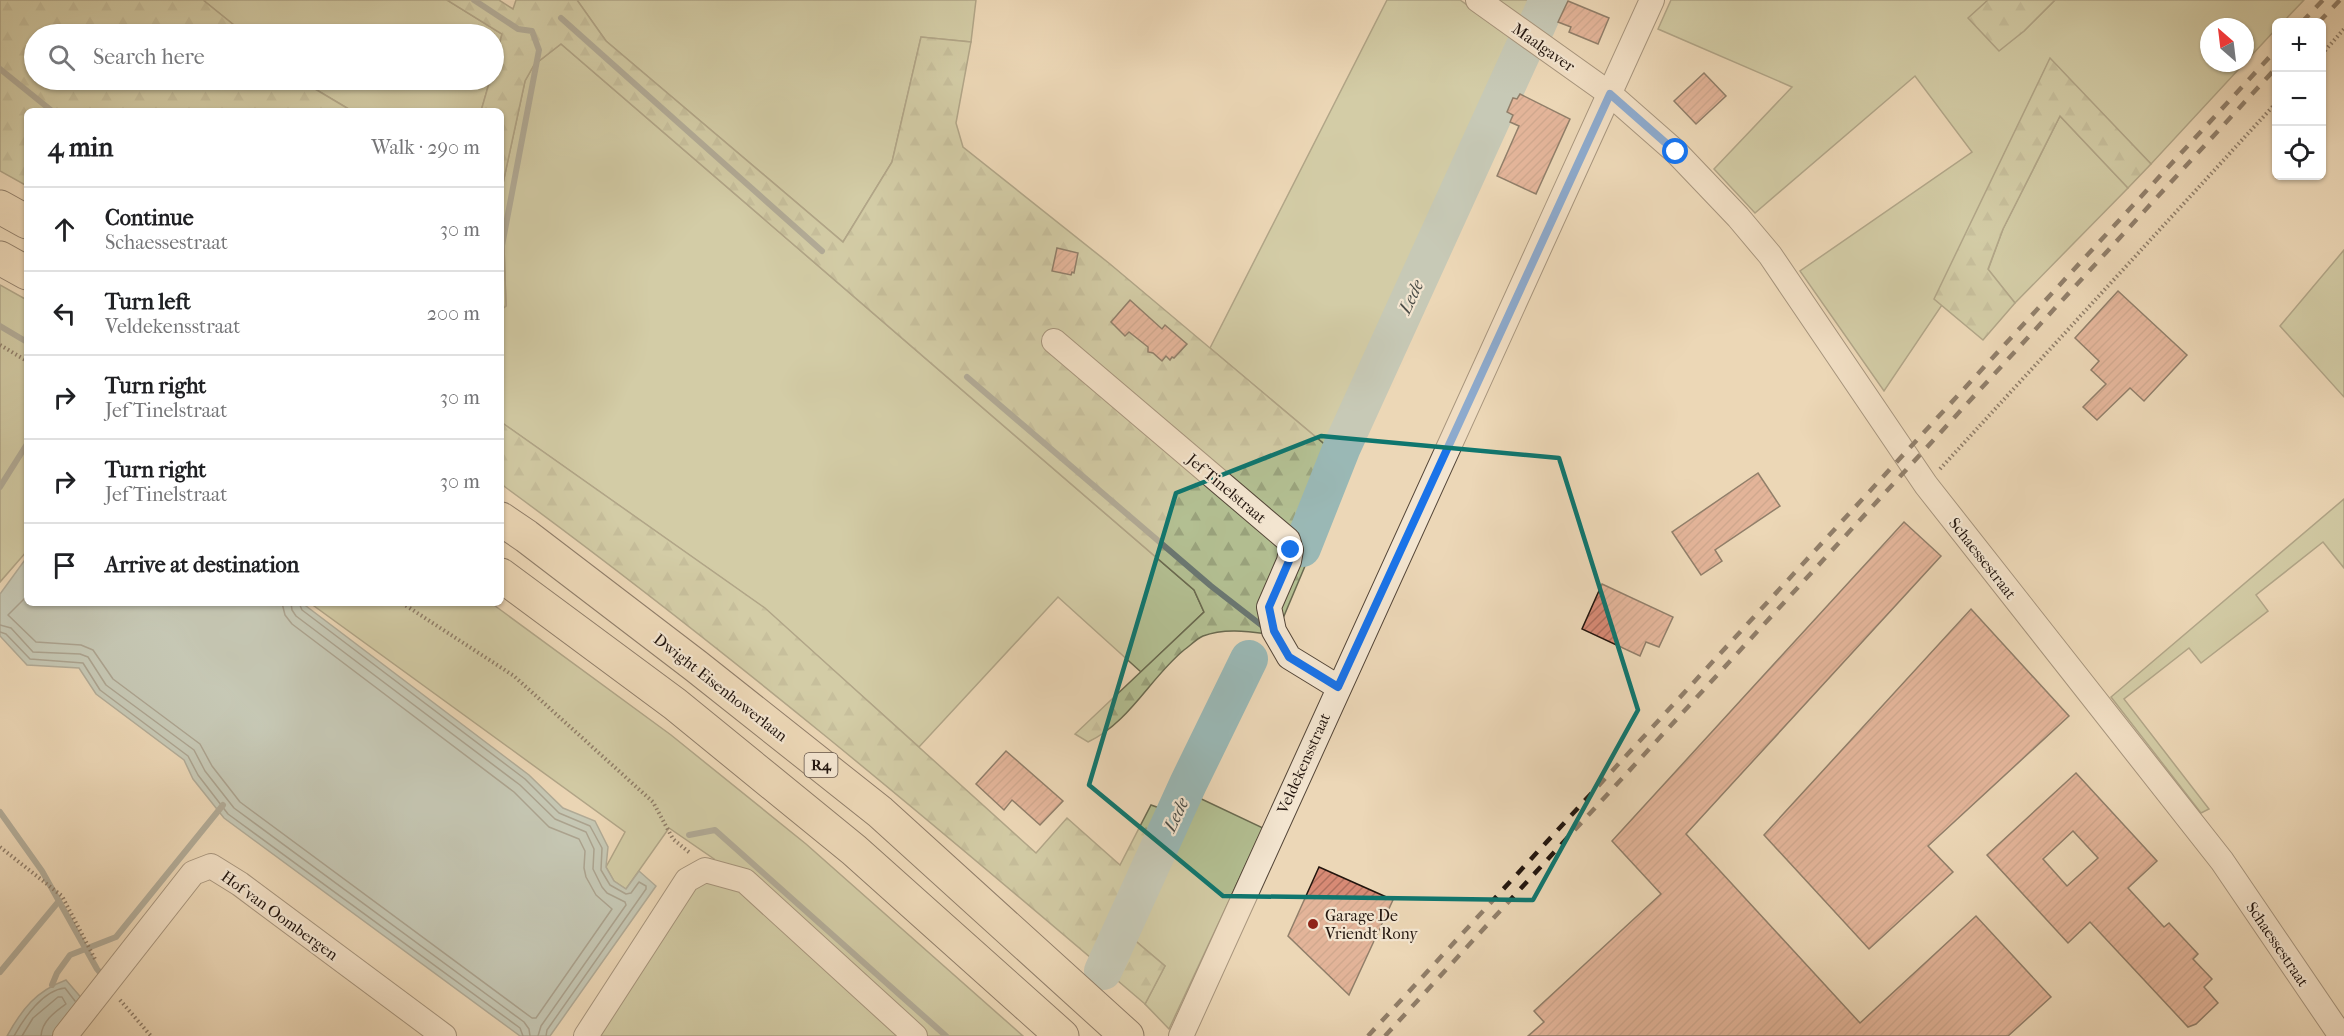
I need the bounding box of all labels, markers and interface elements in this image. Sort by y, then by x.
north arrow [2200,18,2254,72]
map controls [2272,18,2326,180]
button: + [2272,18,2326,72]
street label: Maalgaver [1509,19,1579,76]
search box [24,24,504,90]
icon: search [45,41,78,74]
text: Search here [93,44,205,70]
button: − [2272,72,2326,126]
button: locate [2272,126,2326,180]
text: 4 min [48,132,113,163]
text: Walk · 290 m [371,136,480,159]
route start [1662,138,1688,164]
text: Continue [105,205,194,231]
icon: ahead [48,213,81,246]
text: 30 m [440,218,480,241]
text: Schaessestraat [105,231,228,254]
water label: Lede [1394,276,1429,319]
text: Turn left [105,289,191,315]
icon: left [48,297,81,330]
text: 200 m [427,302,480,325]
text: Veldekensstraat [105,315,240,338]
text: Turn right [105,373,206,399]
icon: right [48,381,81,414]
text: 30 m [440,386,480,409]
text: Jef Tinelstraat [105,399,227,422]
street label: Jef Tinelstraat [1182,448,1271,527]
text: Turn right [105,457,206,483]
icon: right [48,465,81,498]
text: 30 m [440,470,480,493]
text: Jef Tinelstraat [105,483,227,506]
street label: Schaessestraat [1945,514,2021,603]
route end [1277,536,1303,562]
icon: arrive [48,549,81,582]
text: Arrive at destination [105,552,299,578]
street label: Dwight Eisenhowerlaan [650,629,792,746]
street label: Veldekensstraat [1272,710,1334,817]
road number: R4 [804,753,838,777]
water label: Lede [1159,794,1194,837]
street label: Hof van Oombergen [218,867,342,965]
street label: Schaessestraat [2242,898,2313,991]
place label: Garage De Vriendt Rony [1324,906,1418,943]
marker: Garage De Vriendt Rony [1306,917,1320,931]

